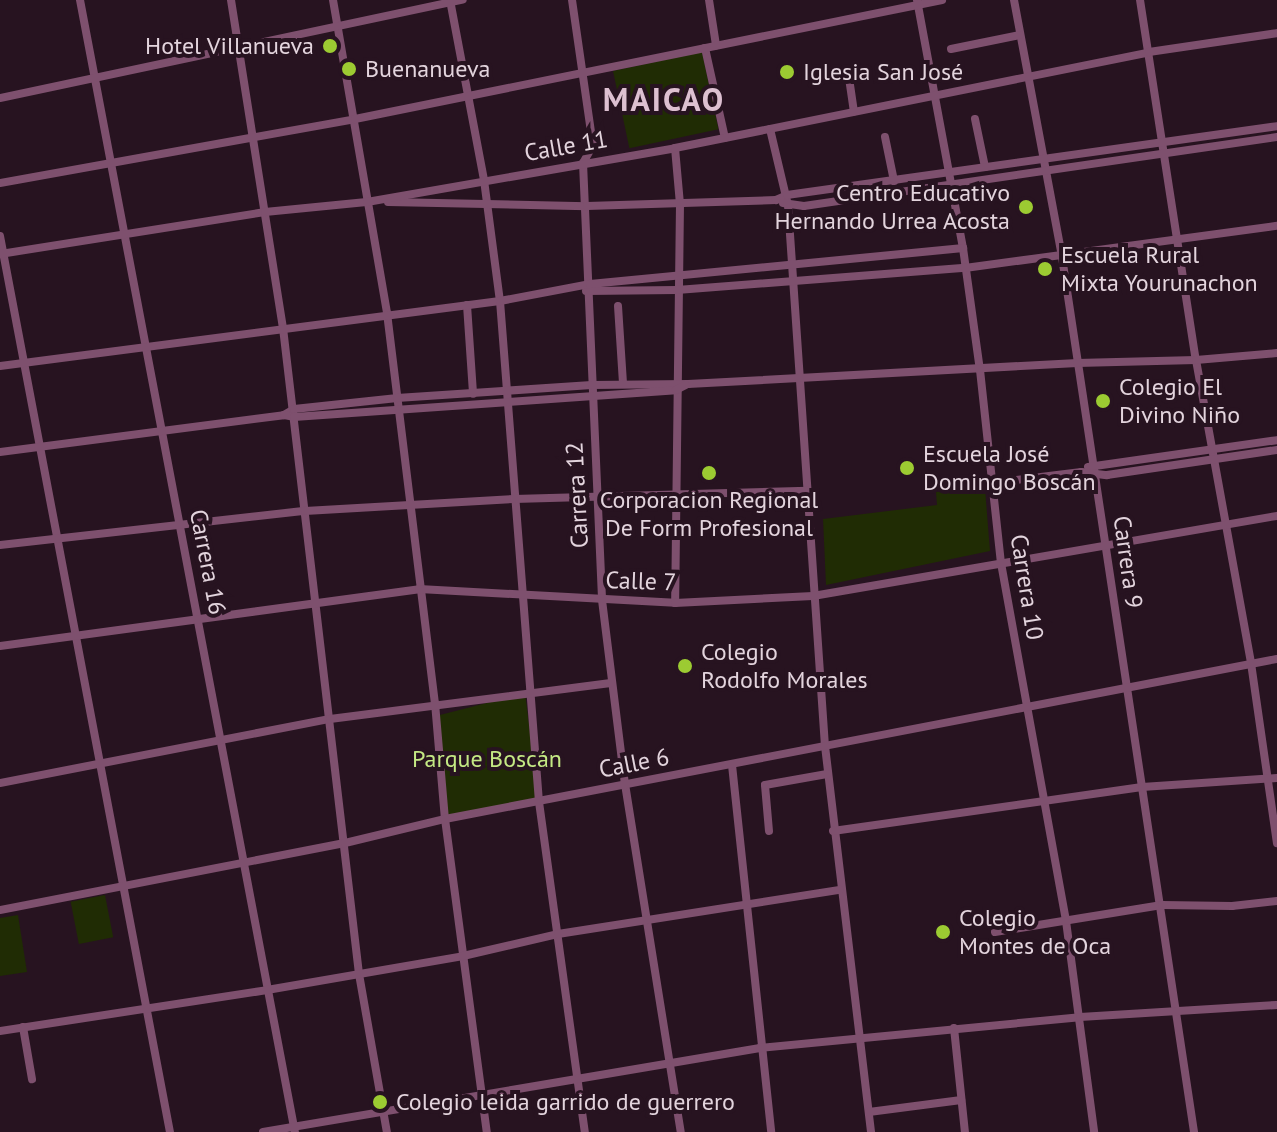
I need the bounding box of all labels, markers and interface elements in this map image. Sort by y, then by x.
place label: Hotel Villanueva [144,32,314,60]
marker: Hotel Villanueva [321,37,339,55]
place label: Buenanueva [365,55,490,83]
place label: Iglesia San José [803,58,963,86]
marker: Buenanueva [340,60,358,78]
marker: Iglesia San José [778,63,796,81]
district label: MAICAO [603,80,725,118]
street label: Calle 11 [522,125,610,167]
place label: Centro Educativo Hernando Urrea Acosta [774,179,1010,235]
marker: Centro Educativo Hernando Urrea Acosta [1017,198,1035,216]
place label: Escuela Rural Mixta Yourunachon [1061,241,1258,297]
marker: Escuela Rural Mixta Yourunachon [1036,260,1054,278]
place label: Colegio El Divino Niño [1119,373,1240,429]
marker: Colegio El Divino Niño [1094,392,1112,410]
place label: Escuela José Domingo Boscán [923,440,1096,496]
street label: Carrera 12 [560,441,594,549]
marker: Escuela José Domingo Boscán [898,459,916,477]
marker: Corporacion Regional De Form Profesional [700,464,718,482]
place label: Corporacion Regional De Form Profesional [600,486,818,542]
street label: Carrera 16 [184,507,232,617]
street label: Carrera 9 [1107,514,1149,610]
street label: Carrera 10 [1004,532,1050,642]
street label: Calle 7 [605,565,677,597]
place label: Colegio Rodolfo Morales [701,638,868,694]
marker: Colegio Rodolfo Morales [676,657,694,675]
street label: Calle 6 [596,742,672,784]
park label: Parque Boscán [412,745,562,773]
place label: Colegio Montes de Oca [959,904,1111,960]
marker: Colegio Montes de Oca [934,923,952,941]
place label: Colegio leida garrido de guerrero [396,1088,735,1116]
marker: Colegio leida garrido de guerrero [371,1093,389,1111]

